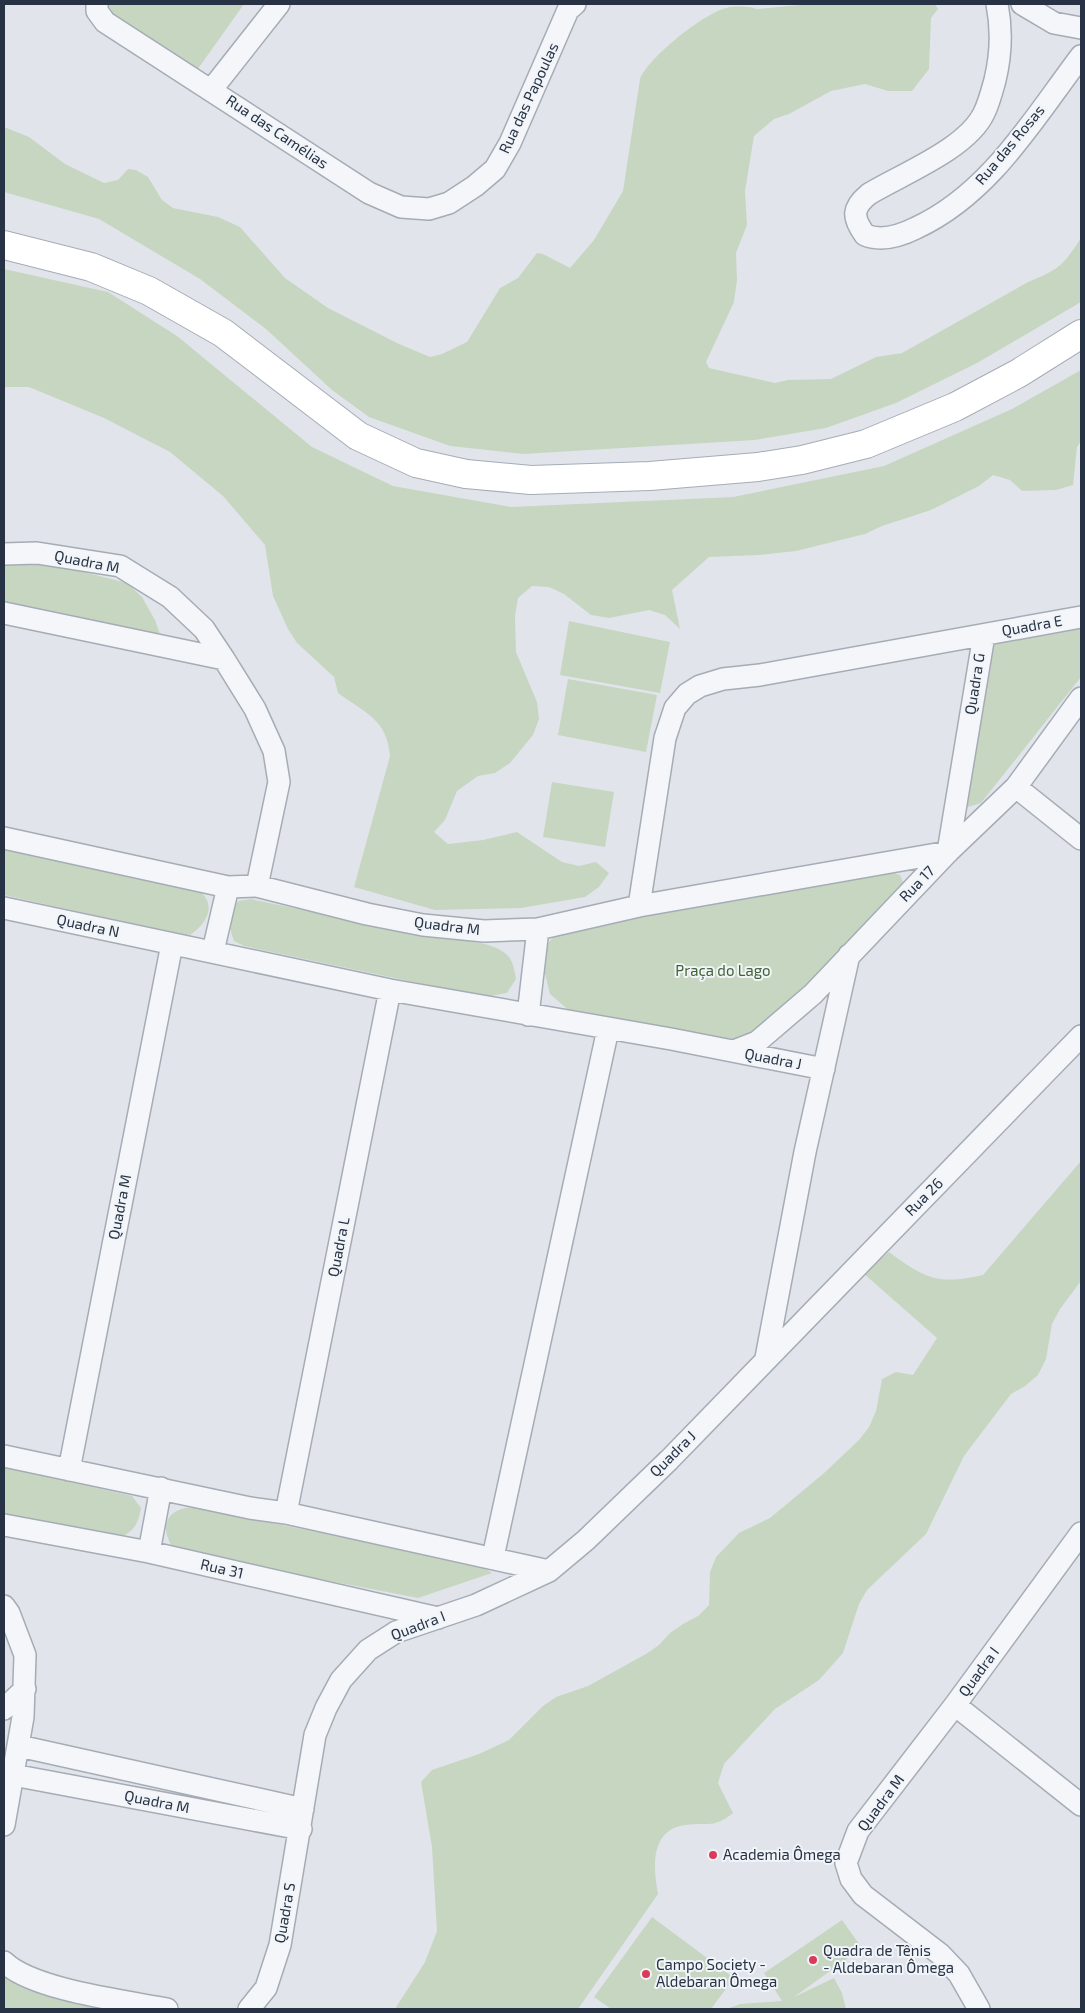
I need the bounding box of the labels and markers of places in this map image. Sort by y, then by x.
place label: Academia Ômega [723,1845,841,1863]
marker: Academia Ômega [707,1849,719,1861]
place label: Quadra de Tênis - Aldebaran Ômega [823,1941,954,1976]
marker: Quadra de Tênis - Aldebaran Ômega [807,1954,819,1966]
place label: Campo Society - Aldebaran Ômega [656,1955,777,1990]
marker: Campo Society - Aldebaran Ômega [640,1968,652,1980]

